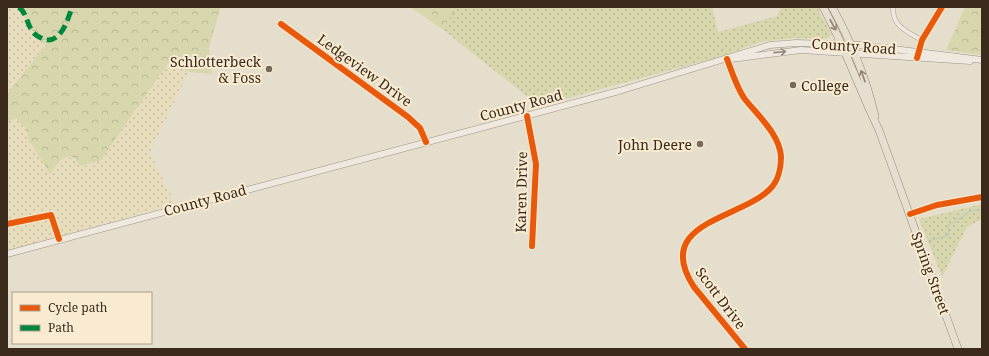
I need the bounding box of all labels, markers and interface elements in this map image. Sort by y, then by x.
one-way arrow [830,19,838,31]
street label: Ledgeview Drive [314,29,416,111]
street label: County Road [811,34,897,58]
one-way arrow [773,48,786,55]
place label: Schlotterbeck & Foss [170,52,262,87]
marker: Schlotterbeck & Foss [264,64,274,74]
one-way arrow [858,71,866,83]
place label: College [801,76,849,95]
marker: College [788,80,798,90]
street label: County Road [478,85,565,125]
place label: John Deere [617,135,692,154]
marker: John Deere [695,139,705,149]
street label: Karen Drive [511,151,531,233]
street label: County Road [162,180,249,220]
street label: Spring Street [907,229,955,317]
street label: Scott Drive [691,263,751,333]
legend [12,292,152,344]
text: Cycle path [48,299,108,316]
text: Path [48,319,74,336]

